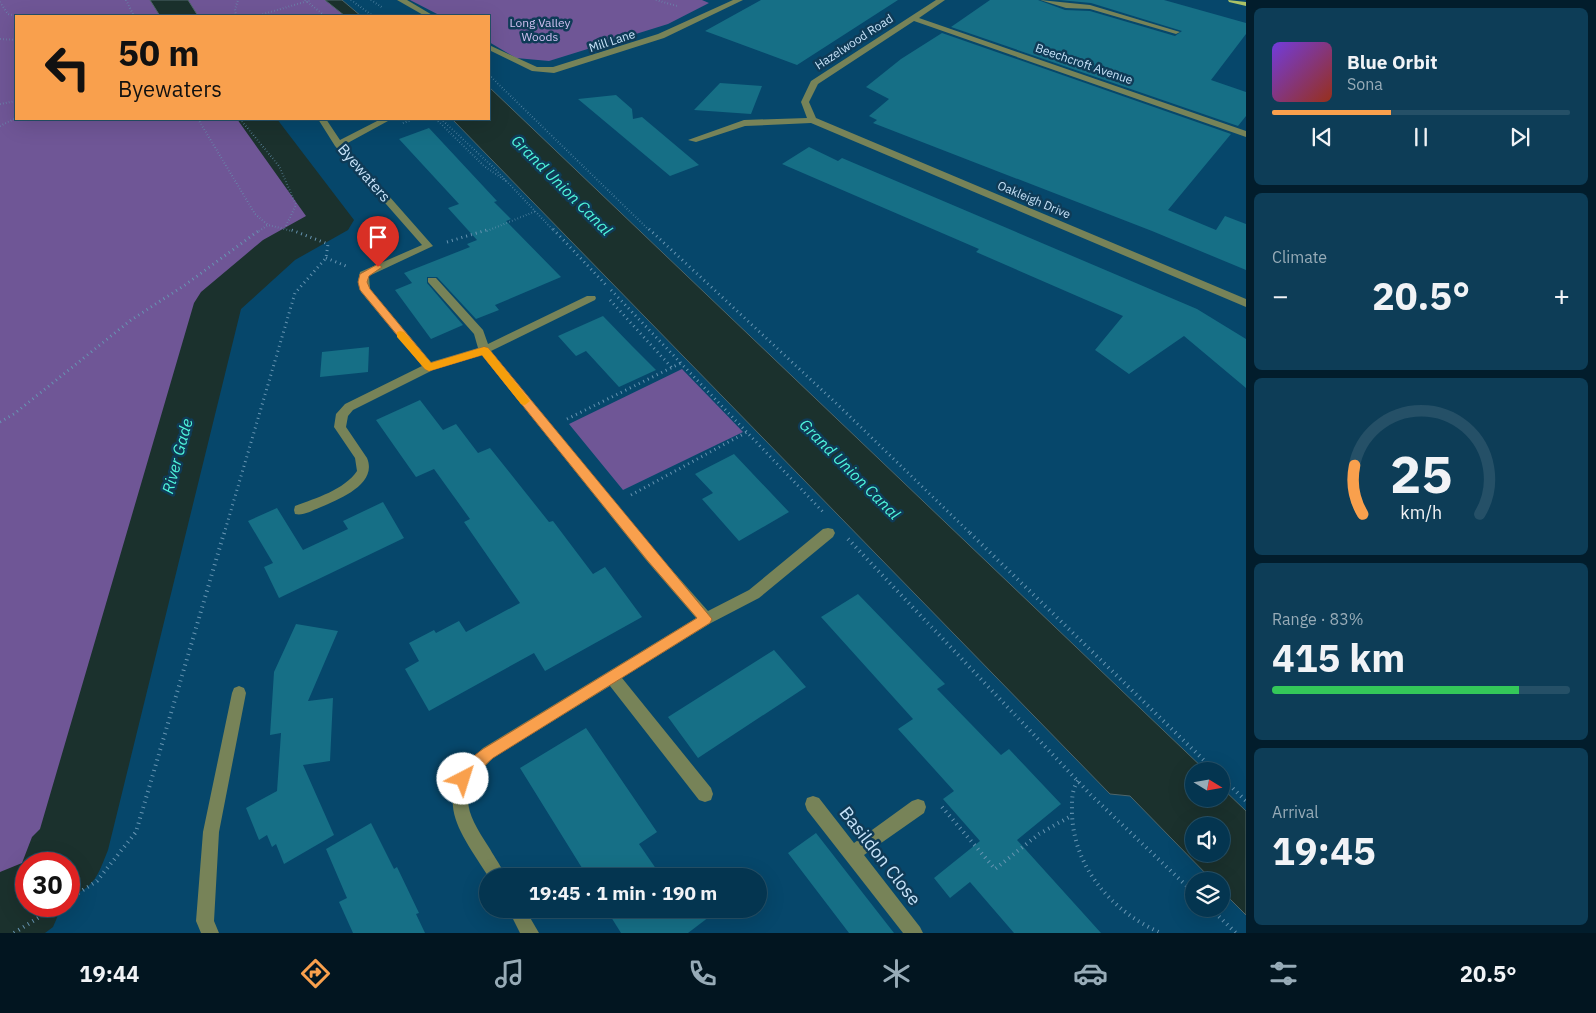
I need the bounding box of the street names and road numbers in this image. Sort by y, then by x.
street label: Hazelwood Road [812,11,896,72]
street label: Mill Lane [587,26,637,55]
street label: Beechcroft Avenue [1034,40,1135,87]
street label: Byewaters [334,140,395,206]
street label: Oakleigh Drive [995,177,1073,222]
street label: Basildon Close [835,802,926,910]

